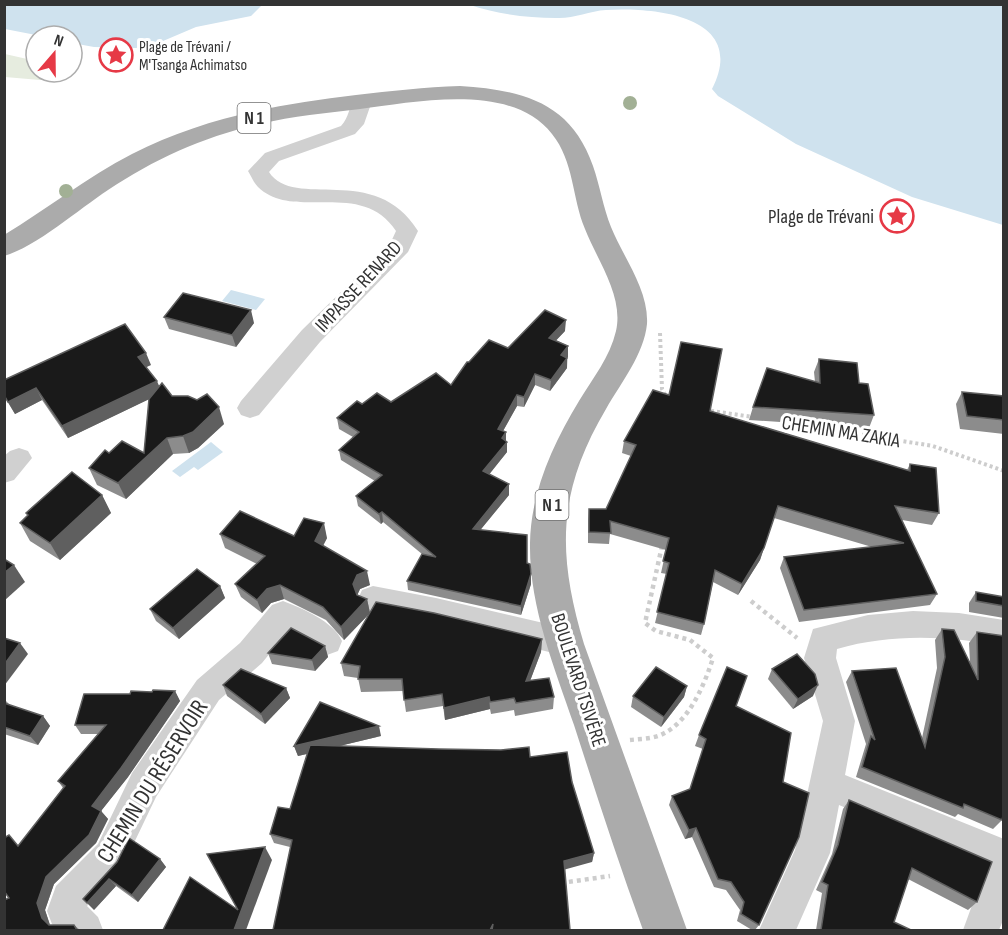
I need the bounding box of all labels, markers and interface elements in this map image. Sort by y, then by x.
north arrow [24,24,84,84]
text: N [51,31,66,52]
place icon: Plage de Trévani / M'Tsanga Achimatso [98,37,134,73]
place label: Plage de Trévani / M'Tsanga Achimatso [139,38,247,75]
road number: N 1 [238,103,270,133]
place icon: Plage de Trévani [879,198,915,234]
place label: Plage de Trévani [768,205,874,229]
street label: IMPASSE RENARD [310,236,407,337]
street label: CHEMIN MA ZAKIA [780,411,902,453]
road number: N 1 [536,490,568,520]
street label: BOULEVARD TSIVÈRE [545,611,611,750]
street label: CHEMIN DU RÉSERVOIR [91,694,214,868]

